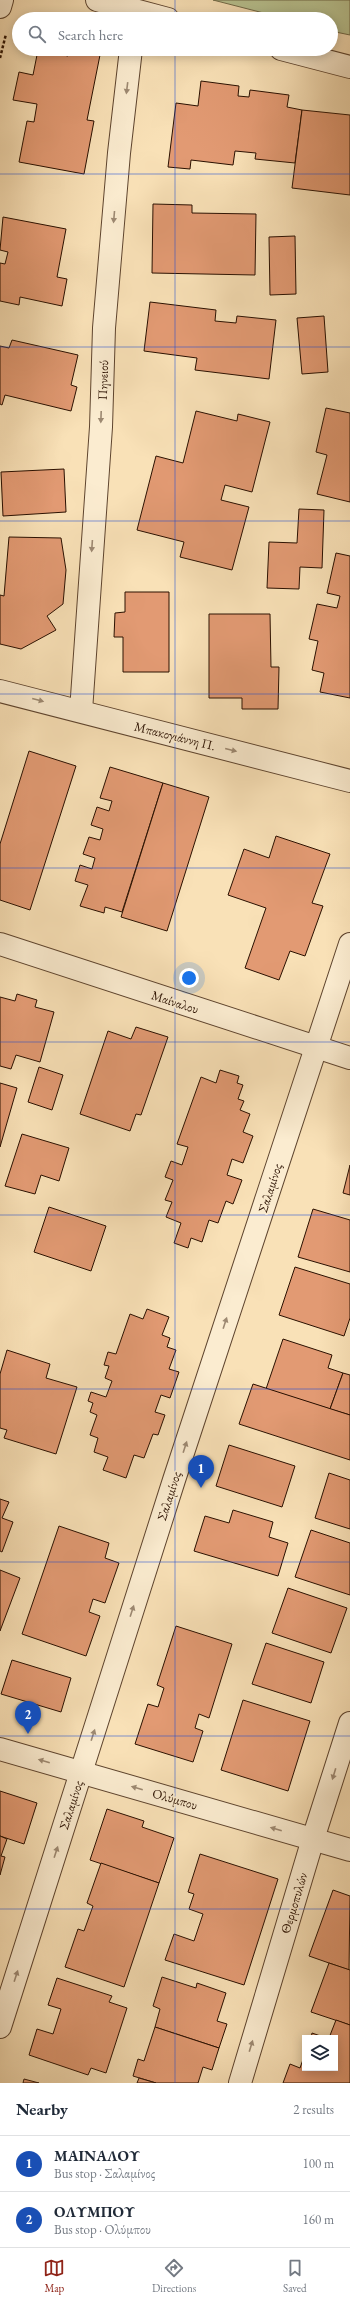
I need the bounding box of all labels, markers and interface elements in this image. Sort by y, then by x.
search box [12,12,338,56]
icon: search [26,23,48,45]
text: Search here [58,25,123,44]
one-way arrow [124,82,130,94]
one-way arrow [111,211,117,223]
street label: Πηνειού [94,359,112,400]
one-way arrow [98,411,104,424]
one-way arrow [89,540,96,552]
one-way arrow [32,698,44,704]
street label: Μπακογιάννη Π. [133,718,217,754]
one-way arrow [225,748,238,754]
your location [179,968,199,988]
street label: Μαίναλου [149,986,201,1018]
street label: Σαλαμίνος [254,1161,286,1215]
one-way arrow [223,1317,229,1329]
one-way arrow [182,1440,188,1452]
pin: 1 [188,1455,214,1488]
street label: Σαλαμίνος [153,1469,185,1523]
one-way arrow [129,1604,135,1616]
pin: 2 [15,1701,41,1734]
one-way arrow [90,1728,96,1740]
one-way arrow [38,1758,50,1764]
one-way arrow [331,1768,337,1780]
street label: Σαλαμίνος [55,1778,87,1832]
street label: Ολύμπου [150,1784,200,1814]
one-way arrow [131,1785,143,1791]
one-way arrow [269,1825,282,1831]
one-way arrow [53,1846,59,1858]
street label: Θερμοπυλών [277,1870,311,1936]
one-way arrow [13,1970,19,1982]
map controls [302,2035,338,2071]
button: layers [302,2035,338,2071]
one-way arrow [248,2039,254,2051]
text: Nearby [16,2098,68,2120]
text: 2 results [293,2101,334,2118]
text: ΜΑΙΝΑΛΟΥ [54,2146,140,2165]
text: 1 [26,2155,32,2172]
text: 100 m [303,2155,334,2172]
text: Bus stop · Σαλαμίνος [54,2165,155,2182]
text: ΟΛΥΜΠΟΥ [54,2202,135,2221]
text: 2 [26,2211,32,2228]
text: 160 m [303,2211,334,2228]
text: Bus stop · Ολύμπου [54,2221,151,2238]
tab: Map [43,2257,65,2295]
tab: Directions [152,2257,196,2295]
tab: Saved [283,2257,307,2295]

